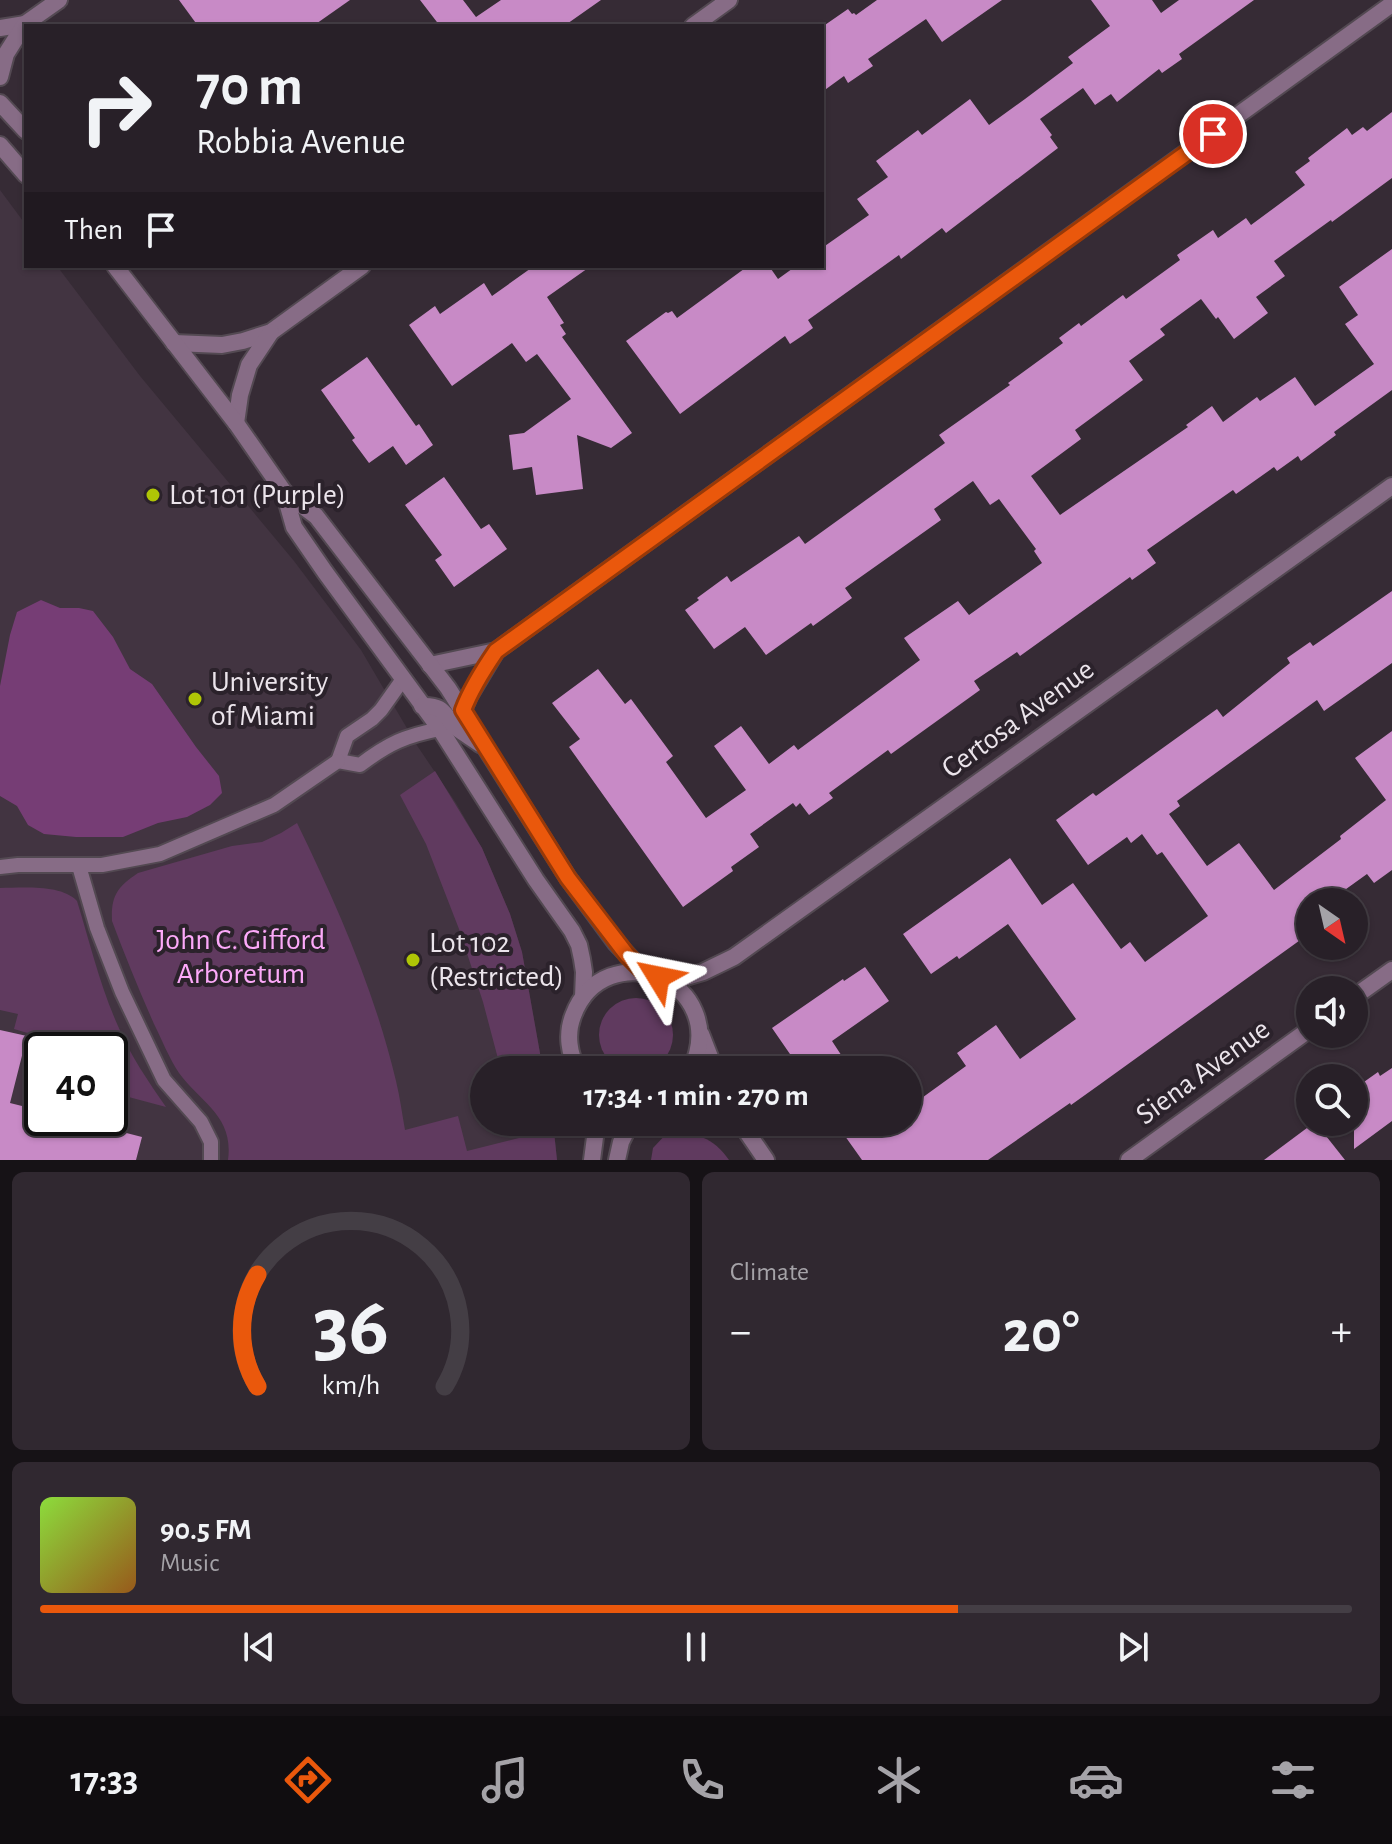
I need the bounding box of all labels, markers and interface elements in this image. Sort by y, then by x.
icon: right [64,56,168,160]
text: 70 m [196,59,303,115]
pin [1179,100,1247,168]
icon: arrive [1191,112,1235,156]
text: Robbia Avenue [196,124,406,160]
icon: arrive [139,208,183,252]
text: Then [64,215,123,245]
place label: Lot 101 (Purple) [169,480,346,510]
marker: Lot 101 (Purple) [144,486,162,504]
street label: Certosa Avenue [936,654,1100,784]
place label: University of Miami [211,667,329,731]
marker: University of Miami [186,690,204,708]
north arrow [1296,888,1368,960]
map controls [1296,888,1368,1136]
park label: John C. Gifford Arboretum [156,925,326,989]
place label: Lot 102 (Restricted) [429,928,564,992]
position arrow [616,935,700,1019]
marker: Lot 102 (Restricted) [404,951,422,969]
button: sound [1296,976,1368,1048]
street label: Siena Avenue [1131,1014,1275,1130]
speed limit sign: 40 [24,1032,128,1136]
button: search [1296,1064,1368,1136]
text: 17:34 · 1 min · 270 m [583,1081,809,1111]
text: Climate [730,1259,809,1285]
text: 36 [313,1286,389,1370]
text: 20° [1002,1303,1080,1363]
text: − [730,1310,751,1354]
text: + [1331,1310,1352,1354]
text: km/h [322,1371,380,1400]
text: 90.5 FM [160,1515,252,1545]
text: Music [160,1550,219,1576]
icon: previous [237,1625,281,1669]
icon: pause [674,1625,718,1669]
icon: next [1111,1625,1155,1669]
icon: directions [280,1752,336,1808]
icon: music [477,1752,533,1808]
icon: phone [674,1752,730,1808]
icon: climate [871,1752,927,1808]
icon: car [1068,1752,1124,1808]
icon: filters [1265,1752,1321,1808]
text: 17:33 [71,1762,138,1798]

